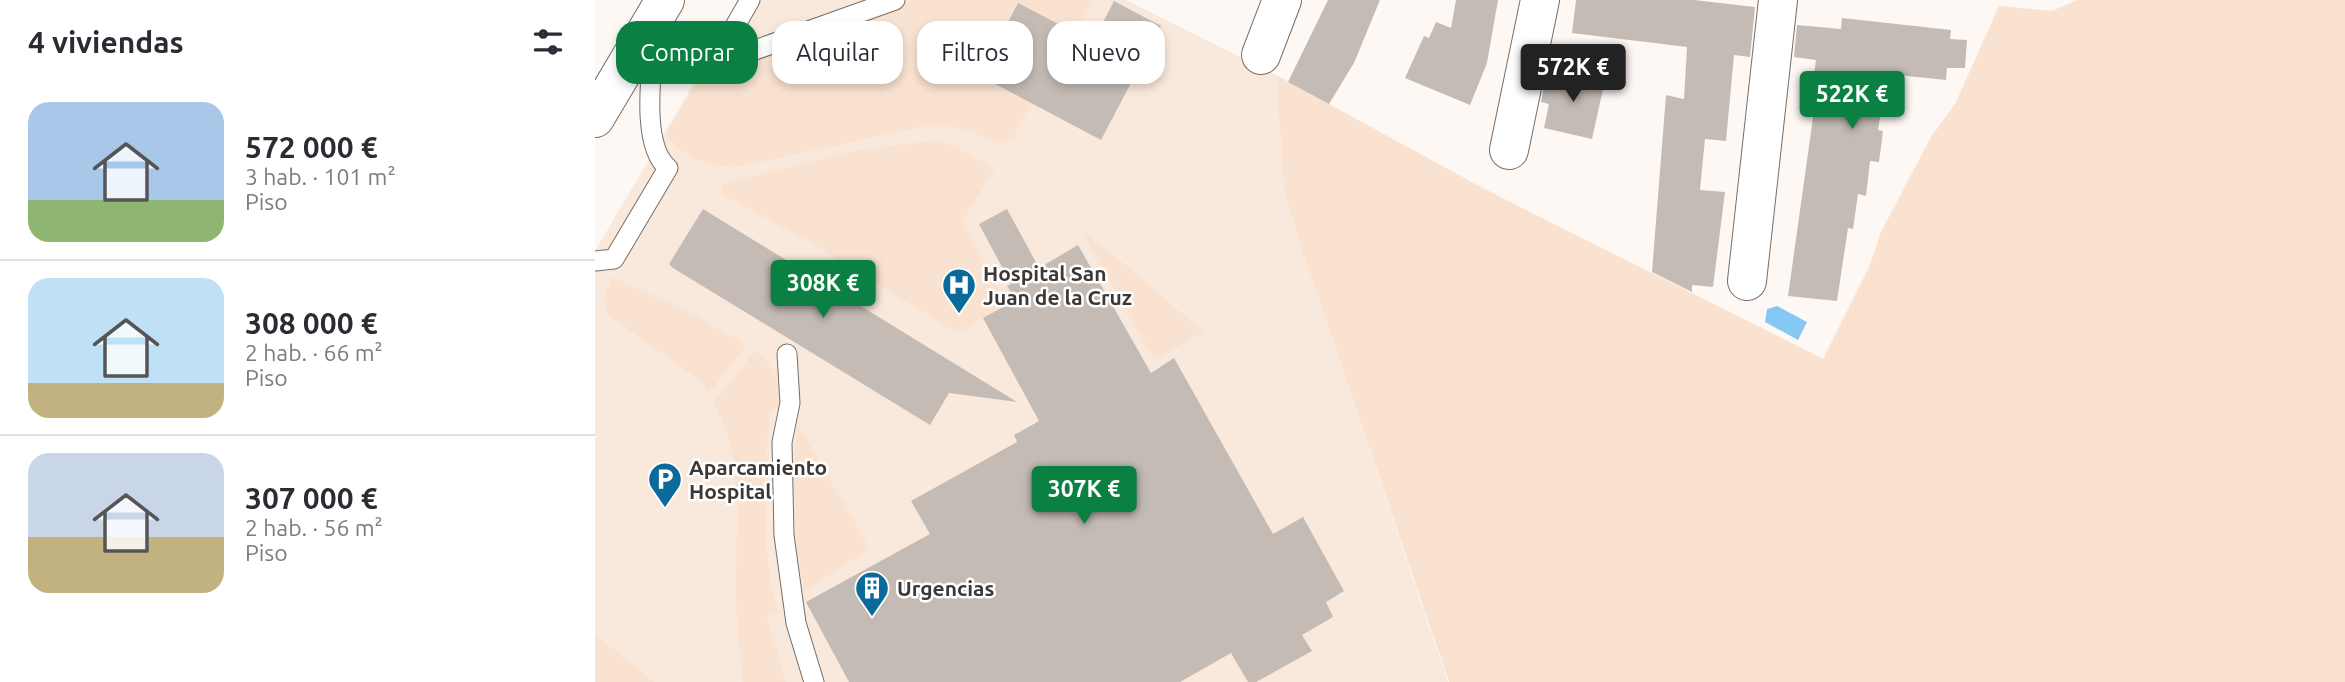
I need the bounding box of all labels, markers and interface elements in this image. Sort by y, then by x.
chip: Comprar [616,21,758,84]
chip: Alquilar [772,21,903,84]
chip: Filtros [917,21,1033,84]
chip: Nuevo [1047,21,1165,84]
icon: filters [529,23,567,61]
text: 4 viviendas [28,25,184,59]
pin: 572K € [1516,44,1630,104]
text: 572K € [1537,54,1609,79]
pin: 522K € [1795,72,1909,131]
text: 522K € [1816,81,1888,106]
icon: home [84,130,168,214]
text: 572 000 € [245,130,378,164]
text: 3 hab. · 101 m² [245,164,396,189]
text: Piso [245,189,288,214]
pin: 308K € [766,260,880,320]
place label: Hospital San Juan de la Cruz [983,261,1132,309]
hospital icon: Hospital San Juan de la Cruz [940,266,978,315]
text: 308K € [787,270,859,295]
icon: home [84,306,168,390]
text: 308 000 € [245,306,378,340]
text: 2 hab. · 66 m² [245,340,383,365]
text: Piso [245,365,288,390]
place label: Aparcamiento Hospital [689,455,827,503]
parking icon: Aparcamiento Hospital [646,460,684,509]
pin: 307K € [1027,466,1141,526]
text: 307K € [1048,476,1120,501]
icon: home [84,481,168,565]
text: 307 000 € [245,481,378,515]
text: 2 hab. · 56 m² [245,515,383,540]
text: Piso [245,540,288,565]
building icon: Urgencias [853,569,891,618]
place label: Urgencias [897,576,994,600]

